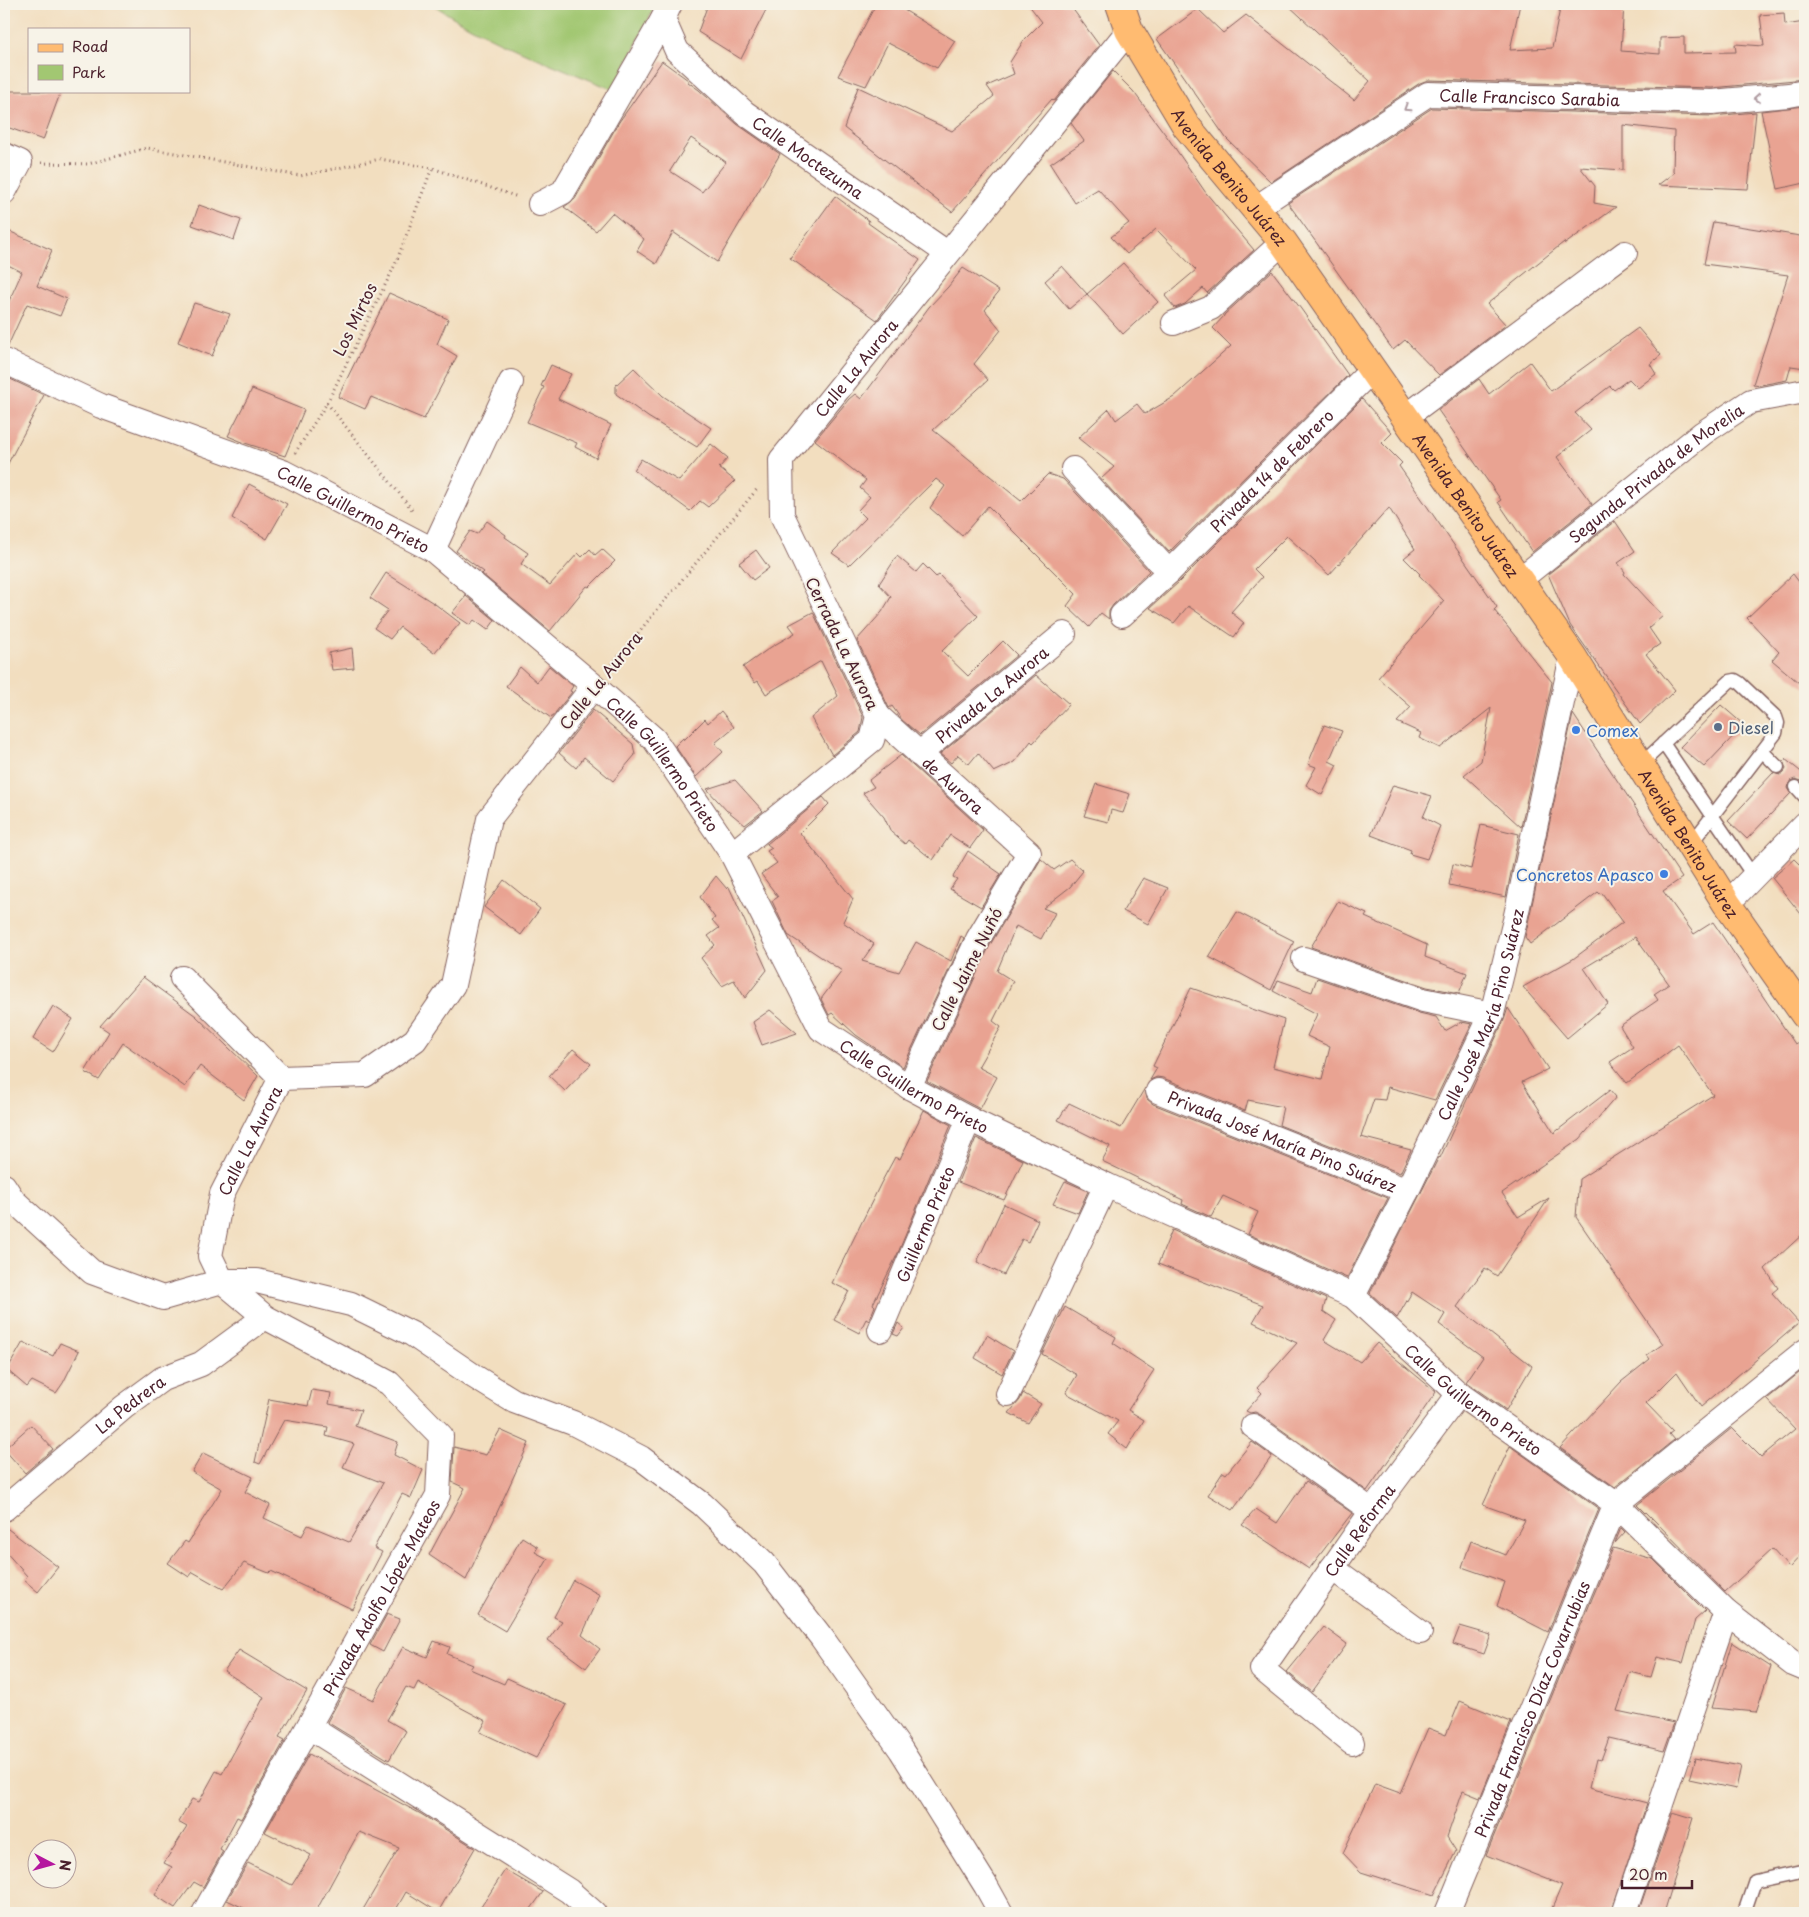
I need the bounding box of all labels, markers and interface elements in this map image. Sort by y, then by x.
legend [28,28,190,92]
text: Road [72,34,108,57]
text: Park [72,60,106,83]
street label: Calle Francisco Sarabia [1439,82,1621,111]
one-way arrow [1753,92,1761,103]
one-way arrow [1403,102,1412,111]
street label: Avenida Benito Juárez [1166,103,1293,251]
street label: Calle Moctezuma [748,110,869,204]
street label: Los Mirtos [326,278,382,360]
street label: Calle La Aurora [809,313,903,422]
street label: Segunda Privada de Morelia [1563,397,1748,548]
street label: Privada 14 de Febrero [1204,403,1339,537]
street label: Avenida Benito Juárez [1408,428,1526,583]
street label: Calle Guillermo Prieto [273,459,434,558]
street label: Cerrada La Aurora [800,572,886,714]
street label: Calle La Aurora [553,625,647,734]
street label: Privada La Aurora [930,640,1053,748]
street label: Calle Guillermo Prieto [601,690,725,836]
place label: Diesel [1728,715,1774,739]
place label: Comex [1586,718,1638,742]
marker: Diesel [1712,721,1724,733]
marker: Comex [1570,724,1582,736]
street label: de Aurora [917,750,990,819]
street label: Avenida Benito Juárez [1633,764,1745,923]
place label: Concretos Apasco [1516,862,1654,886]
marker: Concretos Apasco [1658,868,1670,880]
street label: Calle Jaime Nuñó [924,903,1008,1035]
street label: Calle José María Pino Suárez [1431,906,1529,1124]
street label: Calle Guillermo Prieto [835,1033,993,1139]
street label: Calle La Aurora [211,1081,287,1200]
street label: Privada José María Pino Suárez [1164,1084,1401,1198]
street label: Guillermo Prieto [890,1162,960,1286]
street label: Calle Guillermo Prieto [1400,1338,1547,1461]
street label: La Pedrera [90,1369,170,1439]
street label: Calle Reforma [1318,1479,1400,1581]
street label: Privada Adolfo López Mateos [316,1495,445,1699]
street label: Privada Francisco Díaz Covarrubias [1468,1577,1595,1841]
north arrow [28,1840,78,1890]
scale bar [1622,1857,1692,1889]
text: N [54,1859,76,1872]
text: 20 m [1629,1862,1668,1885]

